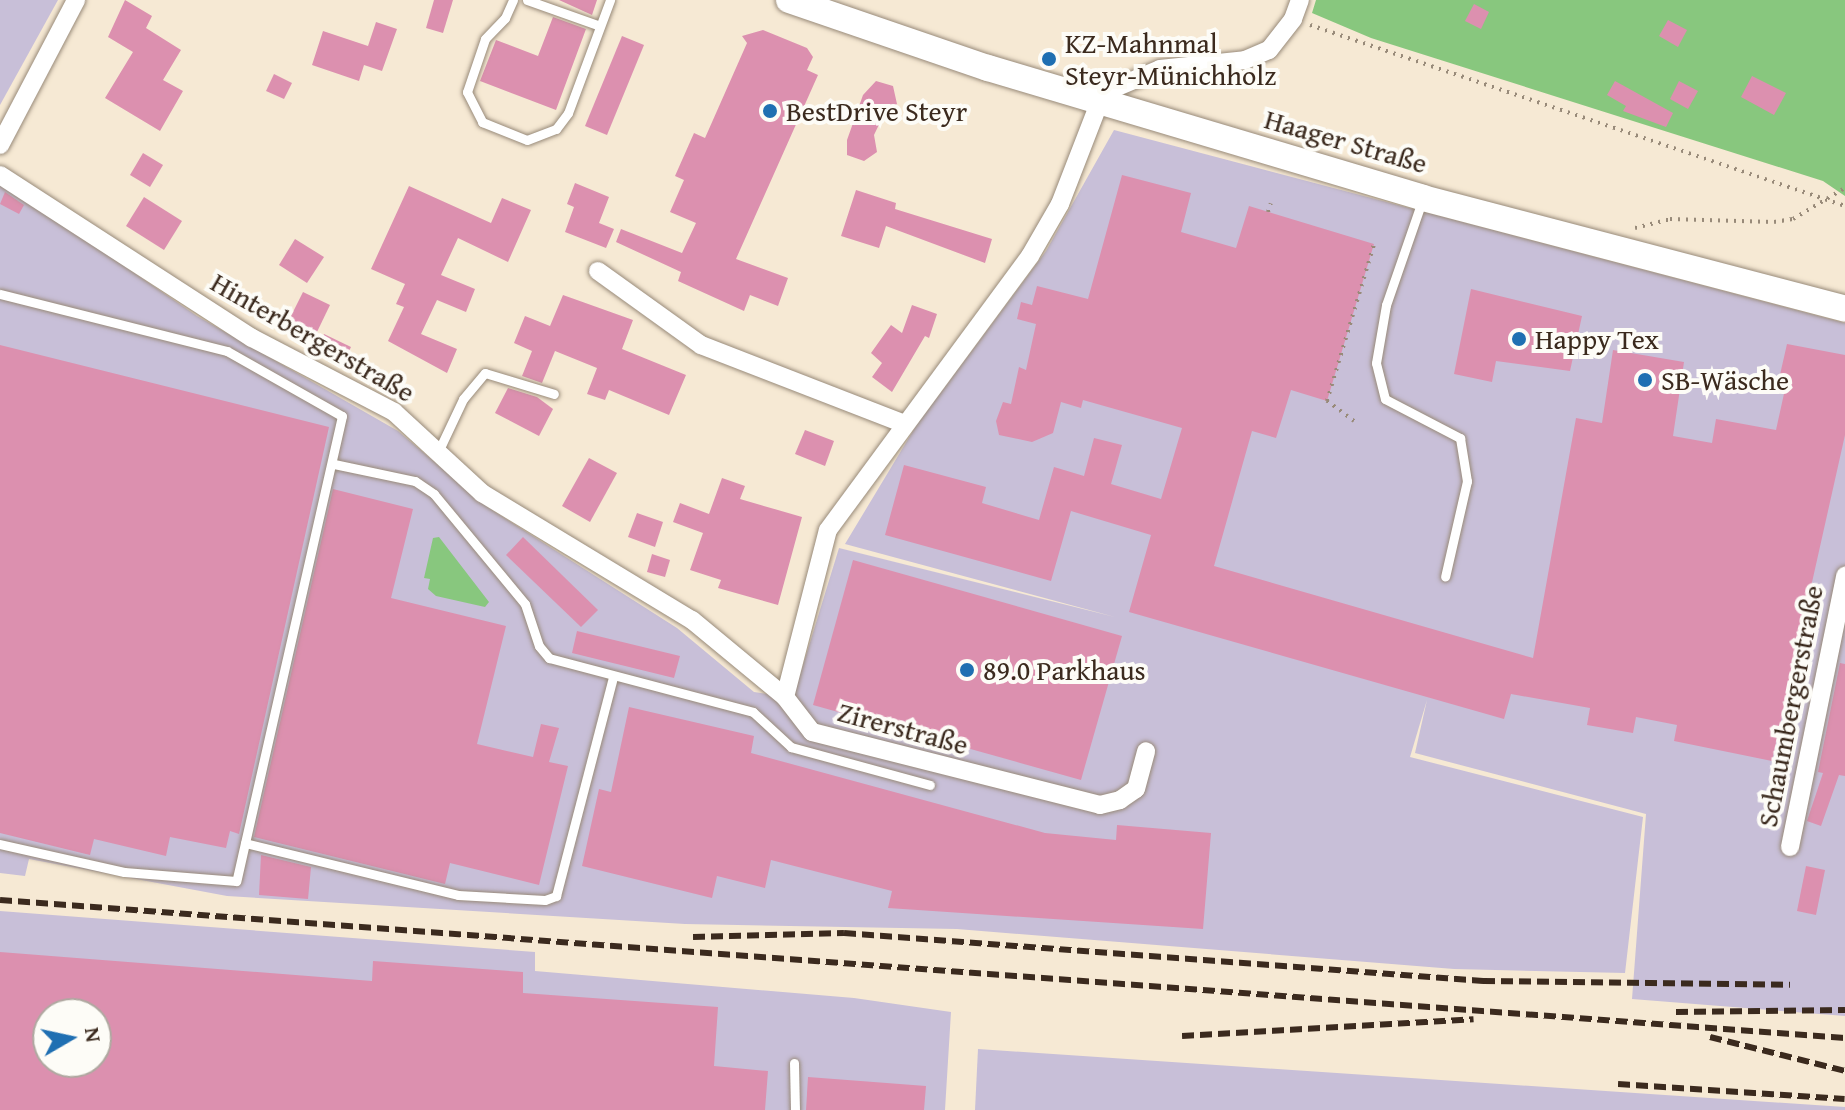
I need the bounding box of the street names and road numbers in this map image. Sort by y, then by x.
street label: Haager Straße [1261,102,1431,180]
street label: Hinterbergerstraße [205,265,421,409]
street label: Schaumbergerstraße [1750,582,1830,830]
street label: Zirerstraße [834,694,972,762]

